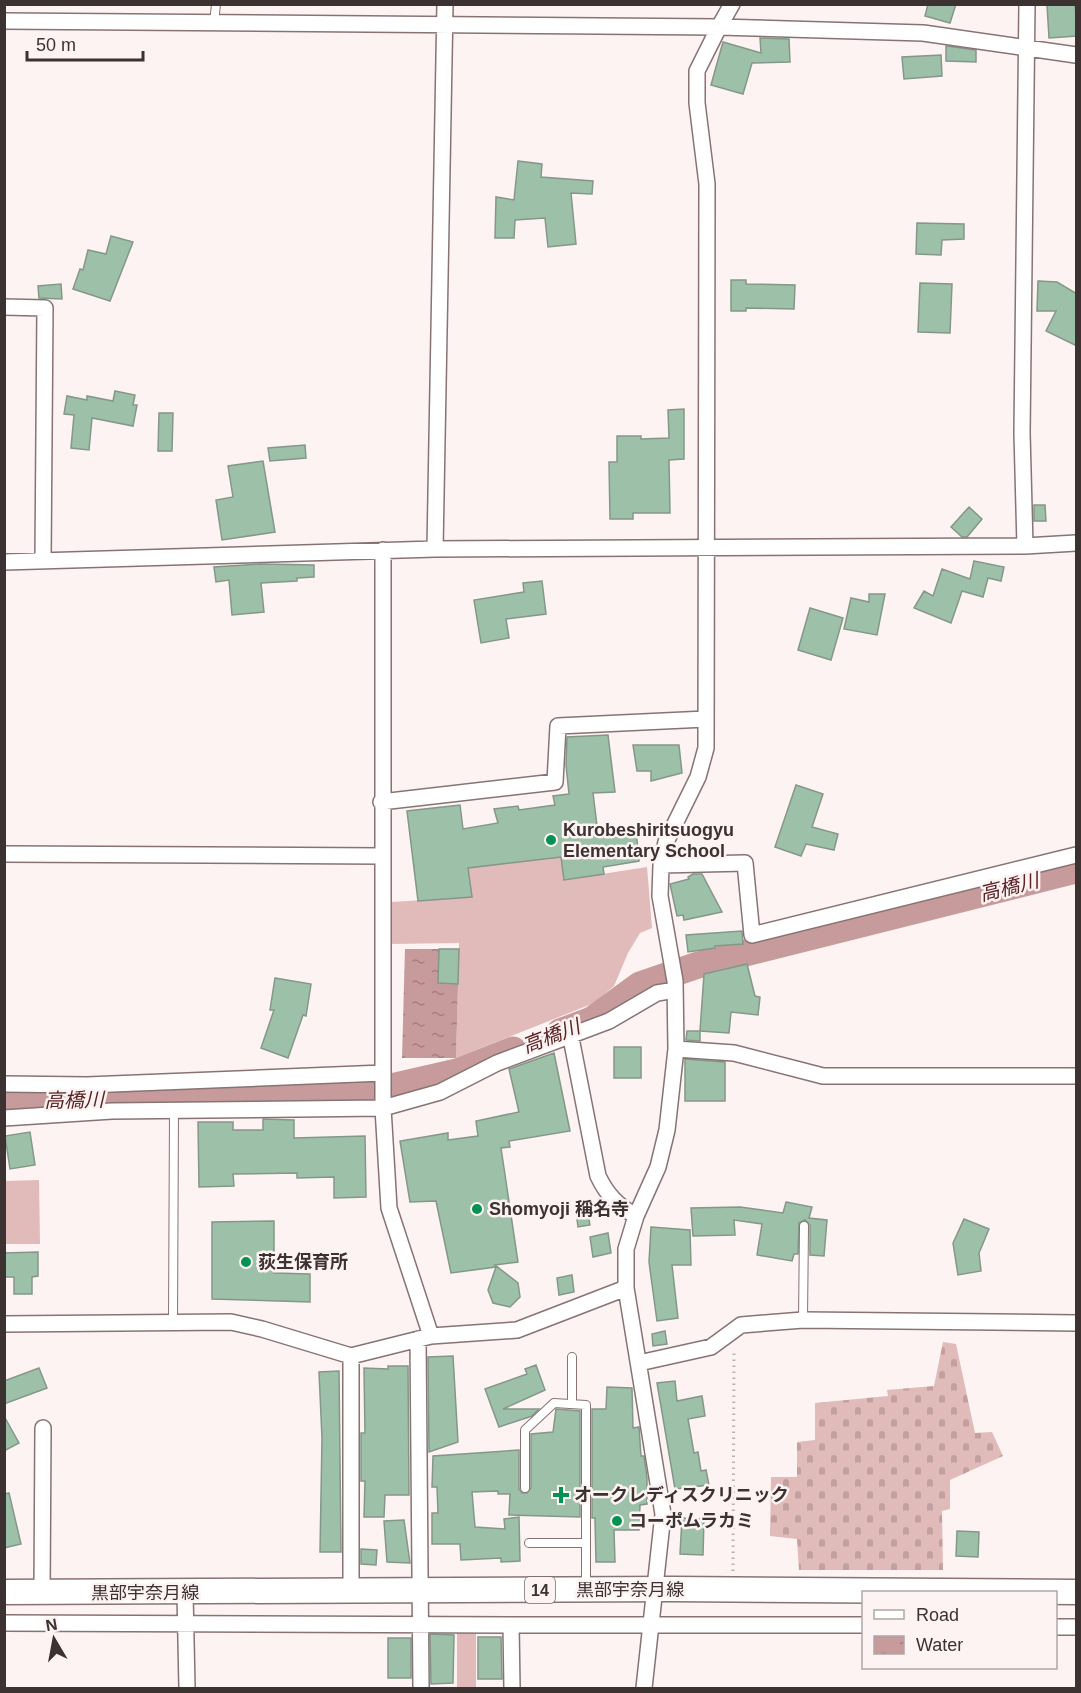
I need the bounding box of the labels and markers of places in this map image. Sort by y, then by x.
place label: Kurobeshiritsuogyu Elementary School [563,820,734,861]
marker: Kurobeshiritsuogyu Elementary School [544,833,558,847]
place label: Shomyoji 稱名寺 [489,1199,629,1219]
marker: Shomyoji 稱名寺 [470,1202,484,1216]
place label: 荻生保育所 [258,1252,348,1272]
marker: 荻生保育所 [239,1255,253,1269]
place label: オークレディスクリニック [574,1485,789,1505]
marker: オークレディスクリニック [552,1486,570,1504]
place label: コーポムラカミ [629,1511,754,1531]
marker: コーポムラカミ [610,1514,624,1528]

